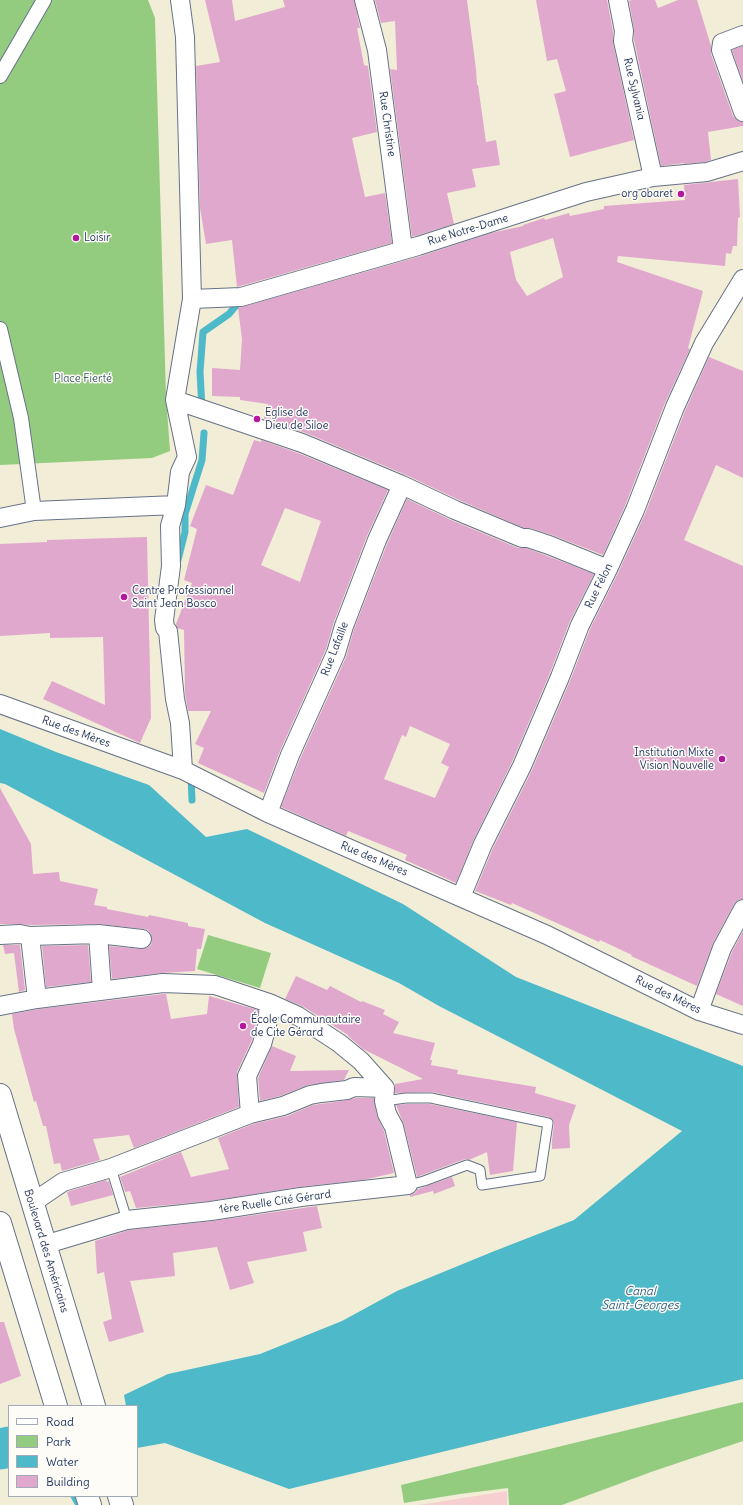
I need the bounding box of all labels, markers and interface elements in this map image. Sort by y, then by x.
street label: Rue Sylvania [620,57,648,121]
street label: Rue Christine [376,90,398,158]
place label: org obaret [621,187,673,201]
marker: org obaret [676,189,686,199]
street label: Rue Notre-Dame [426,211,510,249]
place label: Loisir [84,231,110,245]
marker: Loisir [71,233,81,243]
park label: Place Fierté [54,372,112,386]
place label: Eglise de Dieu de Siloe [265,406,328,432]
marker: Eglise de Dieu de Siloe [252,414,262,424]
street label: Rue Félon [582,561,616,611]
place label: Centre Professionnel Saint Jean Bosco [132,584,234,610]
marker: Centre Professionnel Saint Jean Bosco [119,592,129,602]
street label: Rue Lafaille [319,620,351,678]
street label: Rue des Mères [40,714,112,750]
place label: Institution Mixte Vision Nouvelle [634,746,714,772]
marker: Institution Mixte Vision Nouvelle [717,754,727,764]
street label: Rue des Mères [338,839,410,879]
street label: Rue des Mères [633,973,703,1017]
place label: École Communautaire de Cite Gérard [251,1013,360,1039]
marker: École Communautaire de Cite Gérard [238,1021,248,1031]
street label: Boulevard des Américains [21,1188,71,1314]
street label: 1ère Ruelle Cité Gérard [218,1188,332,1216]
water label: Canal Saint-Georges [601,1285,679,1313]
legend [8,1405,138,1497]
text: Road [46,1414,74,1429]
text: Park [46,1434,71,1449]
text: Water [46,1454,79,1469]
text: Building [46,1474,90,1489]

